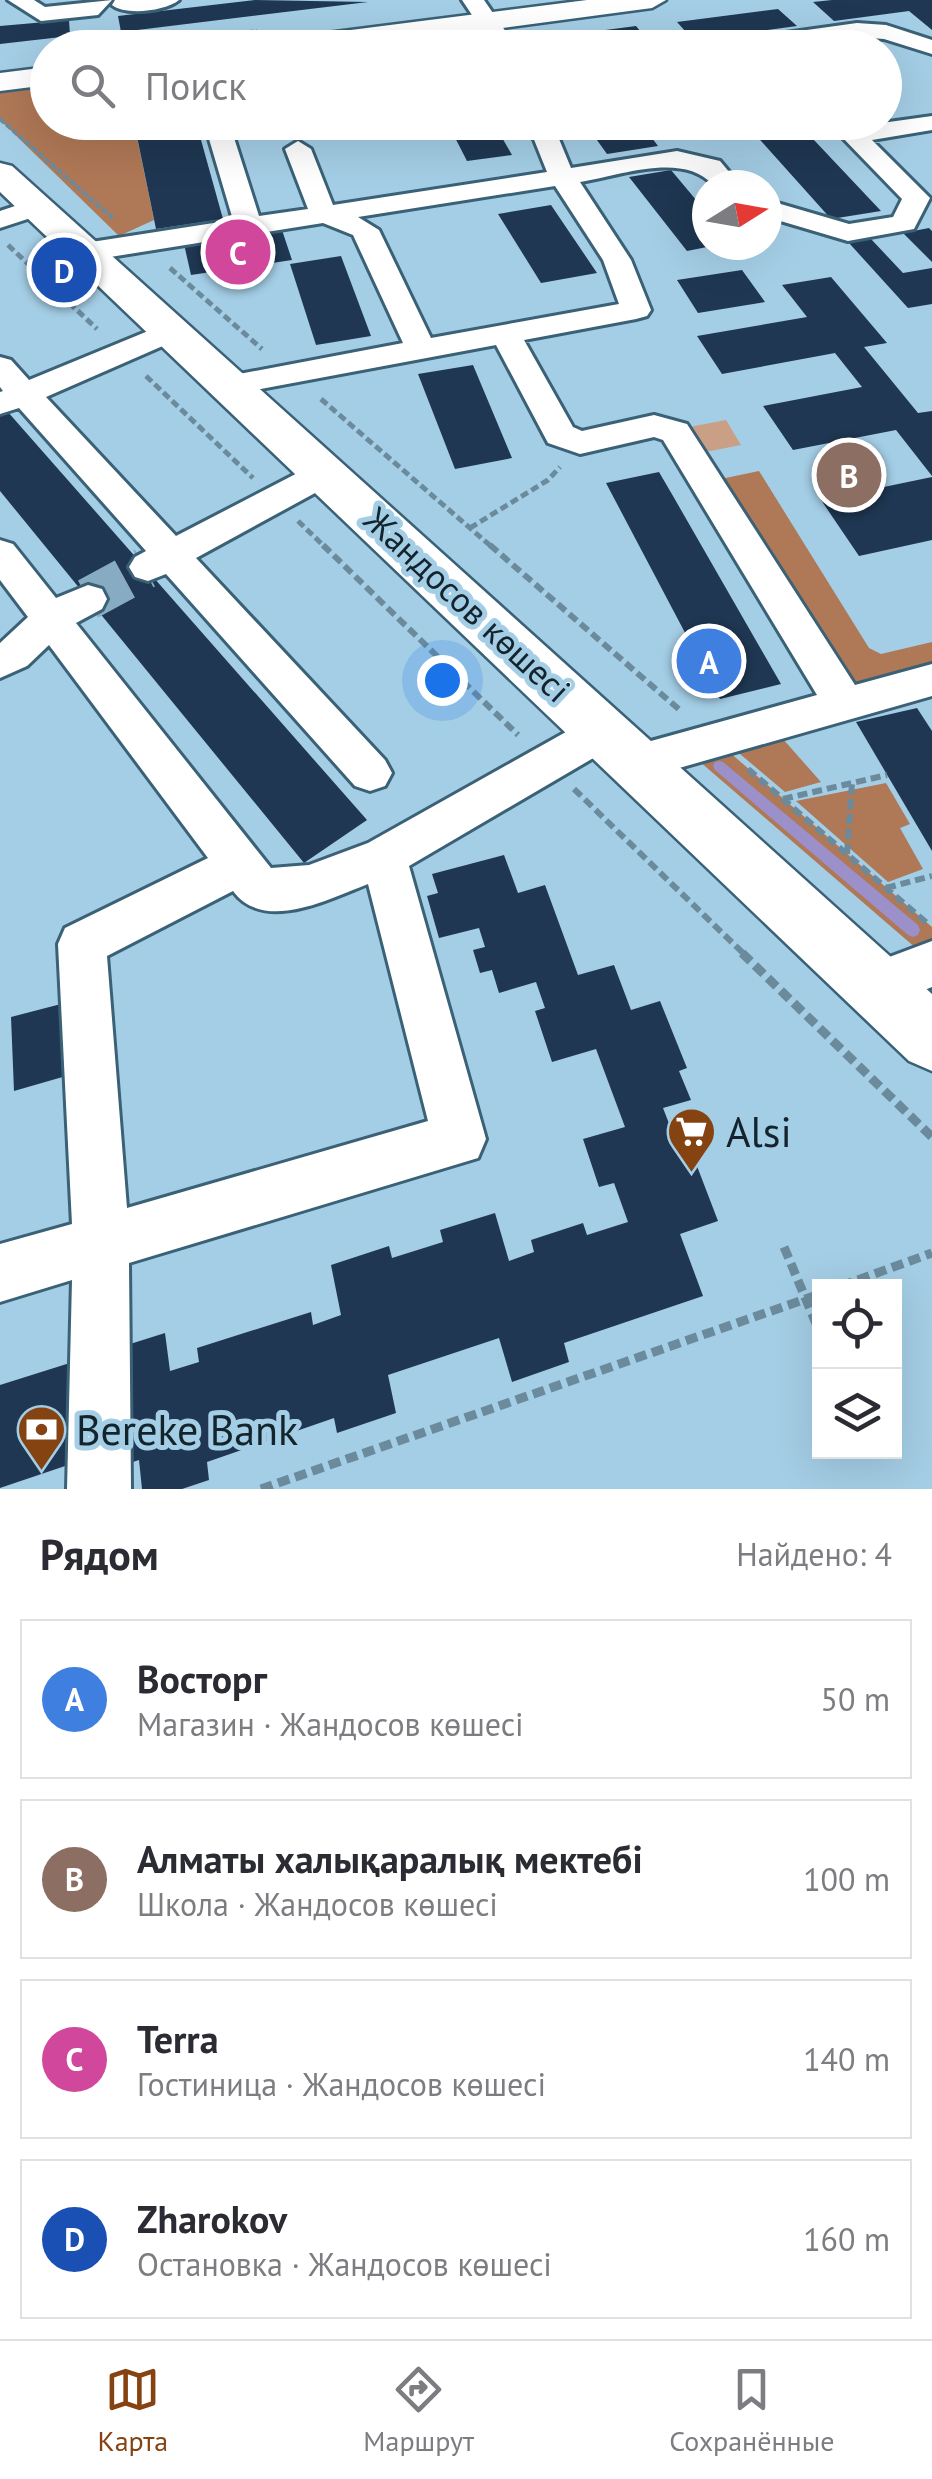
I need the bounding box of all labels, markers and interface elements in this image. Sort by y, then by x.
search box [30,30,902,140]
icon: search [65,58,120,113]
text: Поиск [145,61,246,110]
north arrow [692,170,782,260]
pin: C [206,214,270,290]
pin: D [32,232,96,308]
pin: B [816,438,882,512]
street label: Жандосов көшесі [354,496,581,712]
pin: A [676,624,742,698]
your location [417,655,468,706]
place label: Alsi [726,1104,792,1159]
supermarket icon: Alsi [665,1106,717,1174]
map controls [812,1279,902,1459]
button: locate [812,1279,902,1369]
button: layers [812,1369,902,1459]
place label: Bereke Bank [76,1402,298,1457]
bank icon: Bereke Bank [15,1404,67,1472]
text: Рядом [40,1527,159,1582]
text: Найдено: 4 [736,1533,892,1575]
text: Восторг [137,1654,267,1703]
text: A [65,1678,84,1720]
text: 50 m [821,1678,890,1720]
text: Магазин · Жандосов көшесі [137,1703,524,1745]
text: Алматы халықаралық мектебі [137,1834,643,1883]
text: B [65,1858,84,1900]
text: 100 m [803,1858,890,1900]
text: Школа · Жандосов көшесі [137,1883,498,1925]
text: Terra [137,2014,219,2063]
text: C [66,2038,83,2080]
text: 140 m [803,2038,890,2080]
text: Гостиница · Жандосов көшесі [137,2063,546,2105]
text: Zharokov [137,2194,287,2243]
text: D [64,2218,85,2260]
text: 160 m [803,2218,890,2260]
text: Остановка · Жандосов көшесі [137,2243,552,2285]
tab: Карта [98,2362,168,2459]
tab: Маршрут [363,2362,474,2459]
tab: Сохранённые [669,2362,834,2459]

